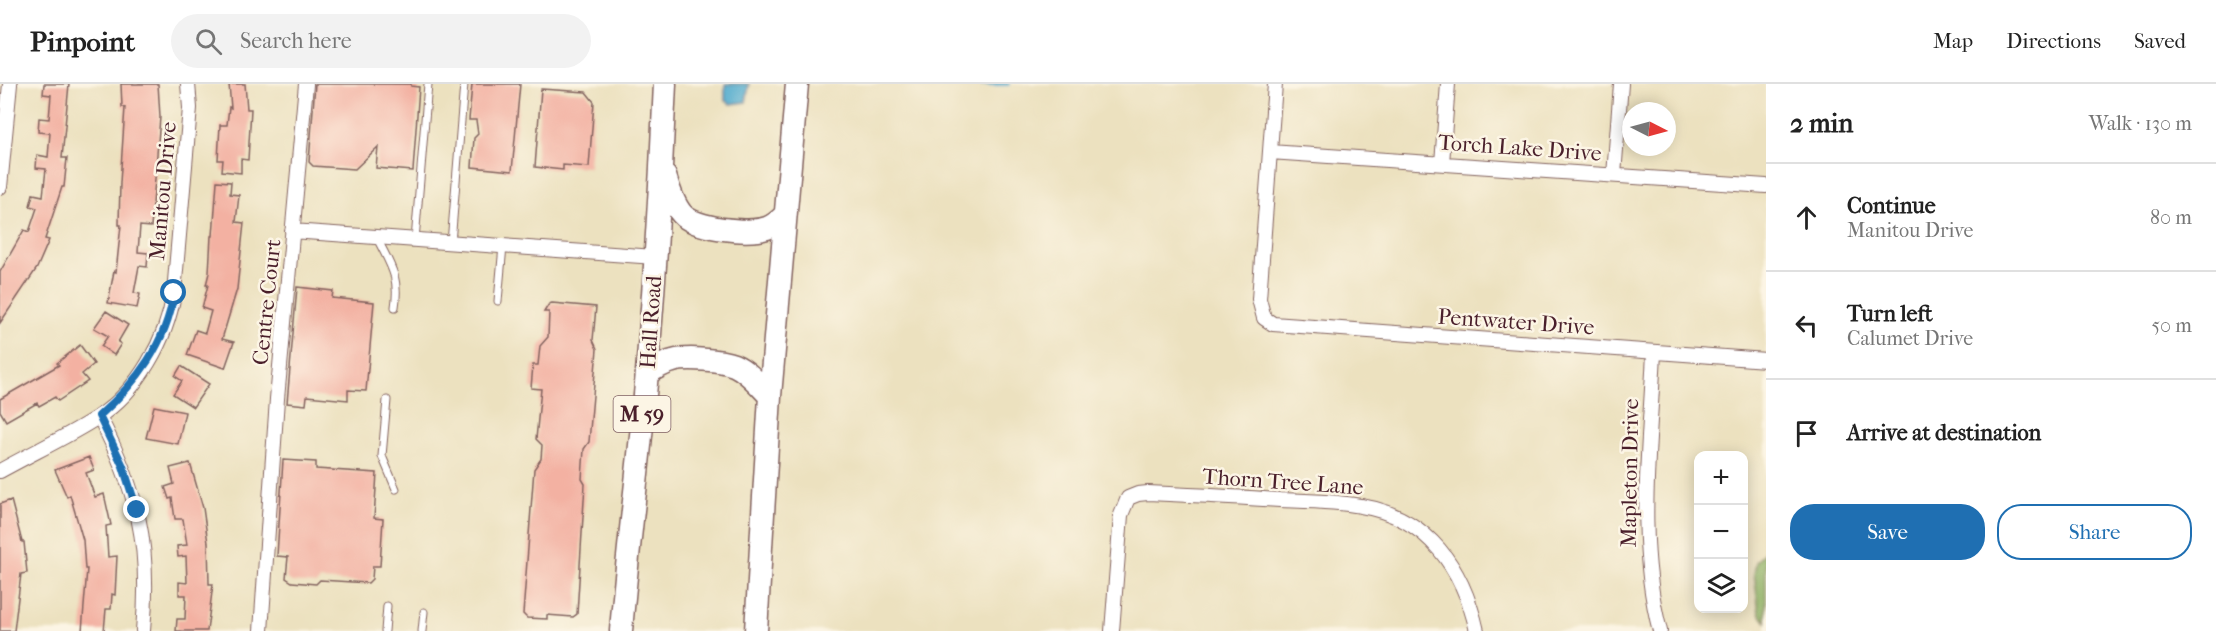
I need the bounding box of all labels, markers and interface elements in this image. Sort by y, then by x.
search box [171,14,591,68]
text: Pinpoint [30,25,135,58]
icon: search [192,25,225,58]
text: Search here [240,28,352,54]
text: Map [1933,29,1973,53]
text: Directions [2006,29,2101,53]
text: Saved [2134,29,2186,53]
north arrow [1622,102,1676,156]
text: 2 min [1790,108,1853,139]
text: Walk · 130 m [2089,112,2192,135]
street label: Manitou Drive [144,121,182,262]
street label: Torch Lake Drive [1437,129,1603,167]
text: Continue [1847,193,1936,219]
icon: ahead [1790,201,1823,234]
text: 80 m [2150,206,2192,229]
text: Manitou Drive [1847,219,1974,242]
street label: Centre Court [247,238,287,366]
street label: Hall Road [635,274,667,370]
route start [160,279,186,305]
text: Turn left [1847,301,1933,327]
street label: Pentwater Drive [1437,304,1595,340]
icon: left [1790,309,1823,342]
text: 50 m [2151,314,2192,337]
text: Calumet Drive [1847,327,1973,350]
road number: M 59 [614,396,670,432]
street label: Mapleton Drive [1616,398,1644,548]
icon: arrive [1790,417,1823,450]
text: Arrive at destination [1847,420,2041,446]
map controls [1694,451,1748,613]
button: + [1694,451,1748,505]
street label: Thorn Tree Lane [1201,463,1364,501]
route end [123,496,149,522]
button: Save [1790,504,1985,560]
button: Share [1997,504,2192,560]
button: − [1694,505,1748,559]
button: layers [1694,559,1748,613]

